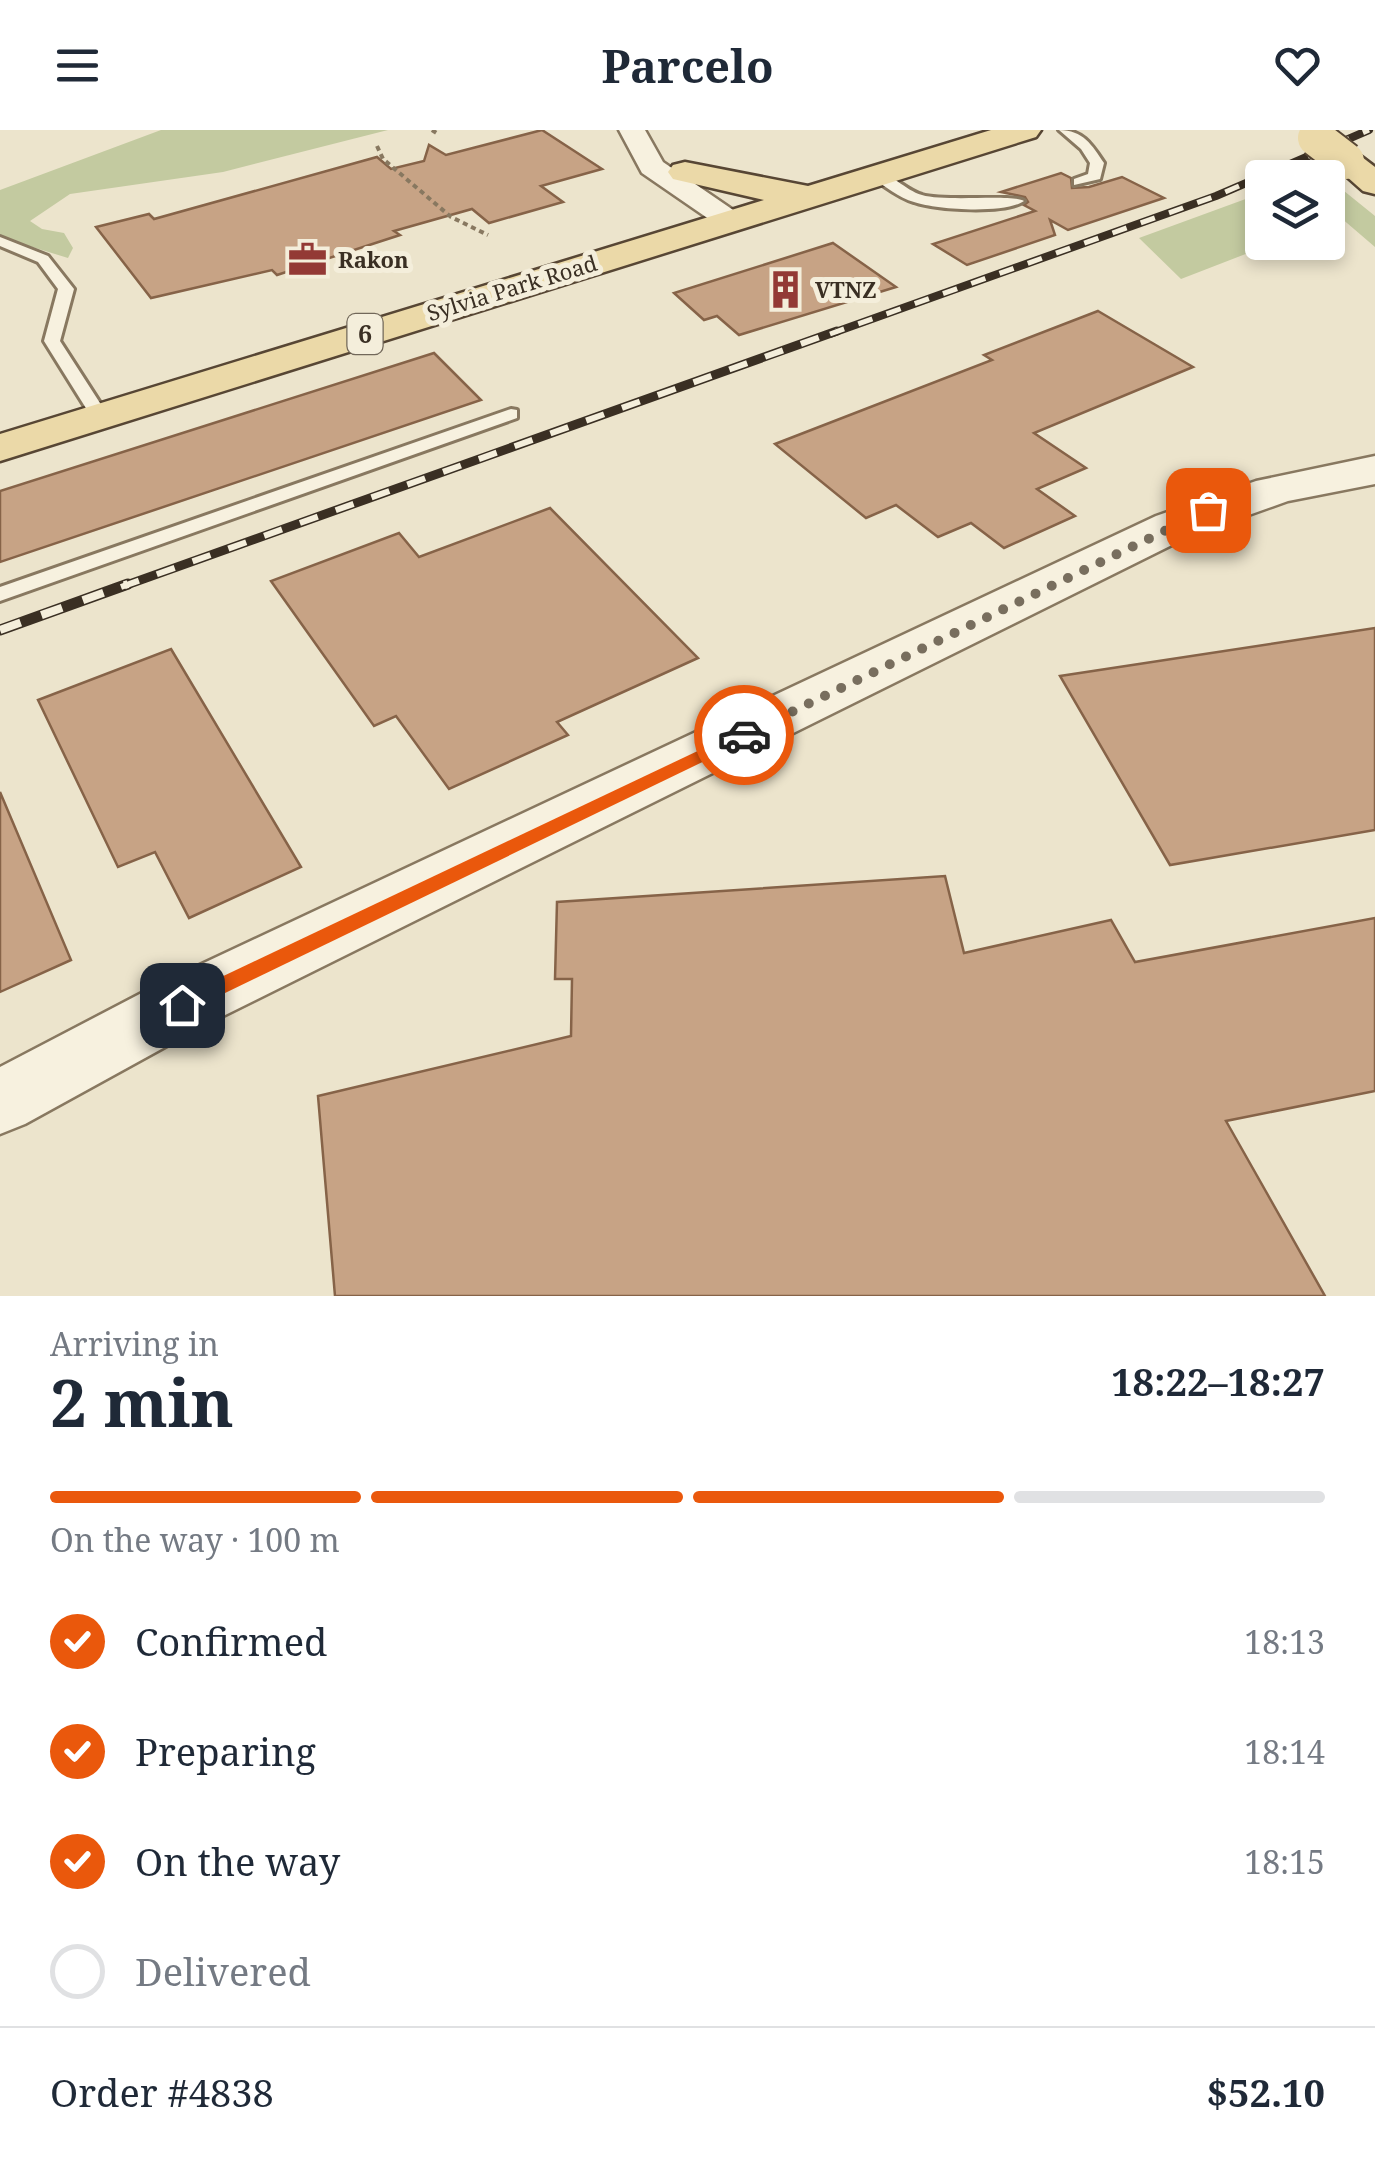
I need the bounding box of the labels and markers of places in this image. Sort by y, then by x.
office icon: Rakon [287,239,329,281]
place label: Rakon [338,244,409,274]
building icon: VTNZ [764,269,806,311]
place label: VTNZ [815,274,877,304]
pin [1166,468,1251,553]
pin [140,963,225,1048]

